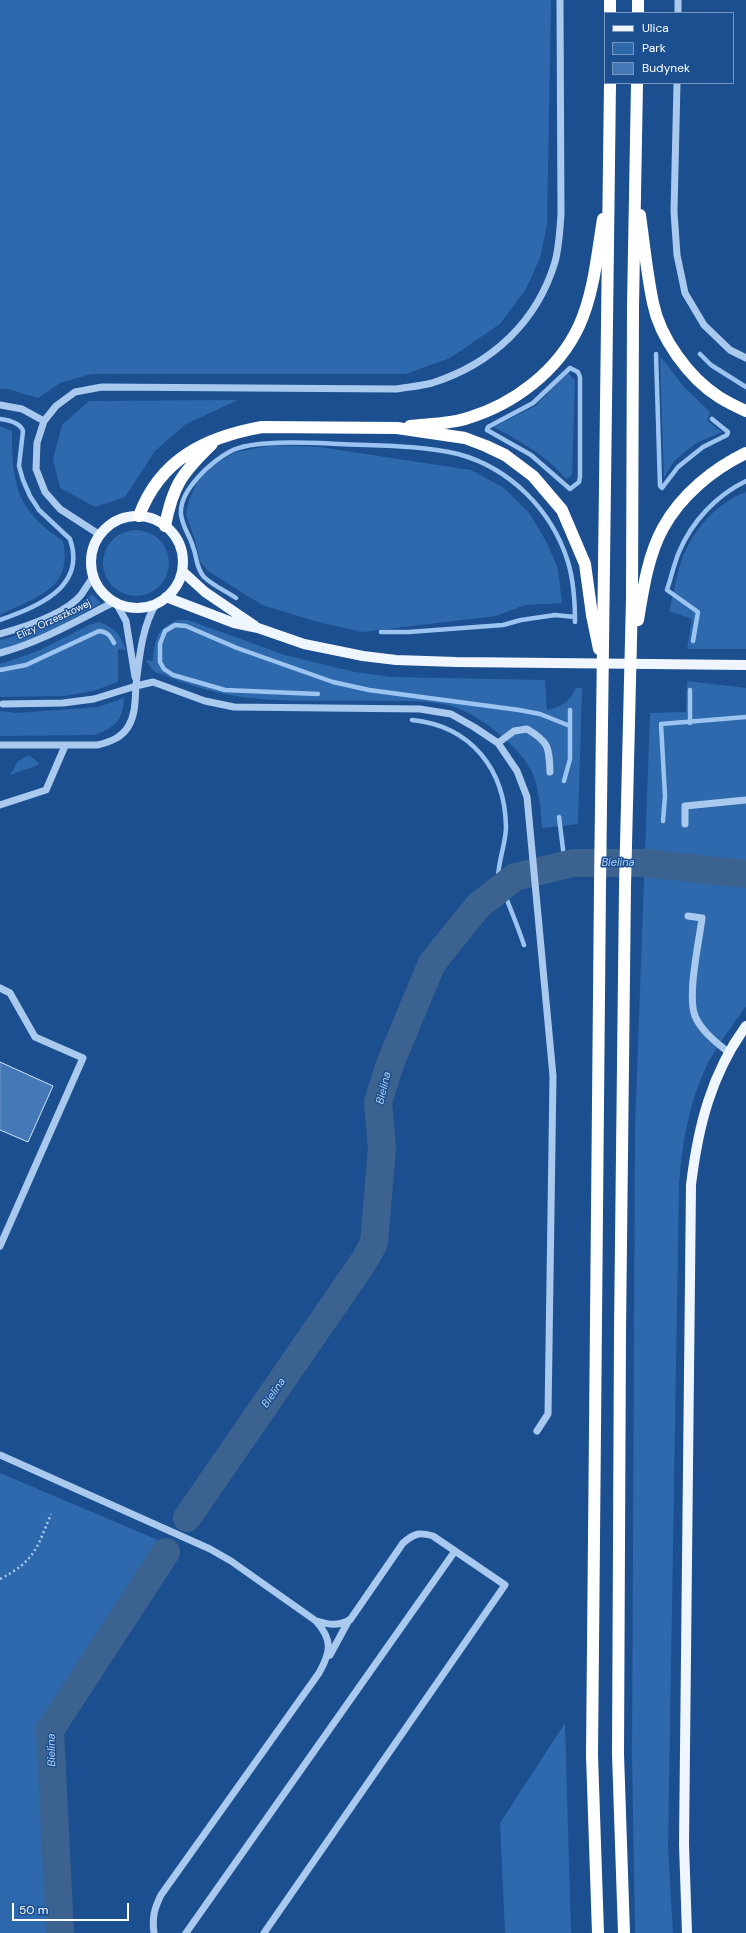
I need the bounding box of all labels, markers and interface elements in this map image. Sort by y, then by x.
legend [604,12,734,84]
text: Ulica [642,20,669,36]
text: Park [642,40,666,56]
text: Budynek [642,60,690,76]
street label: Elizy Orzeszkowej [15,598,93,642]
water label: Bielina [601,856,635,870]
water label: Bielina [374,1070,394,1106]
water label: Bielina [259,1376,289,1410]
water label: Bielina [45,1733,59,1767]
scale bar [14,1895,131,1921]
text: 50 m [19,1902,48,1918]

